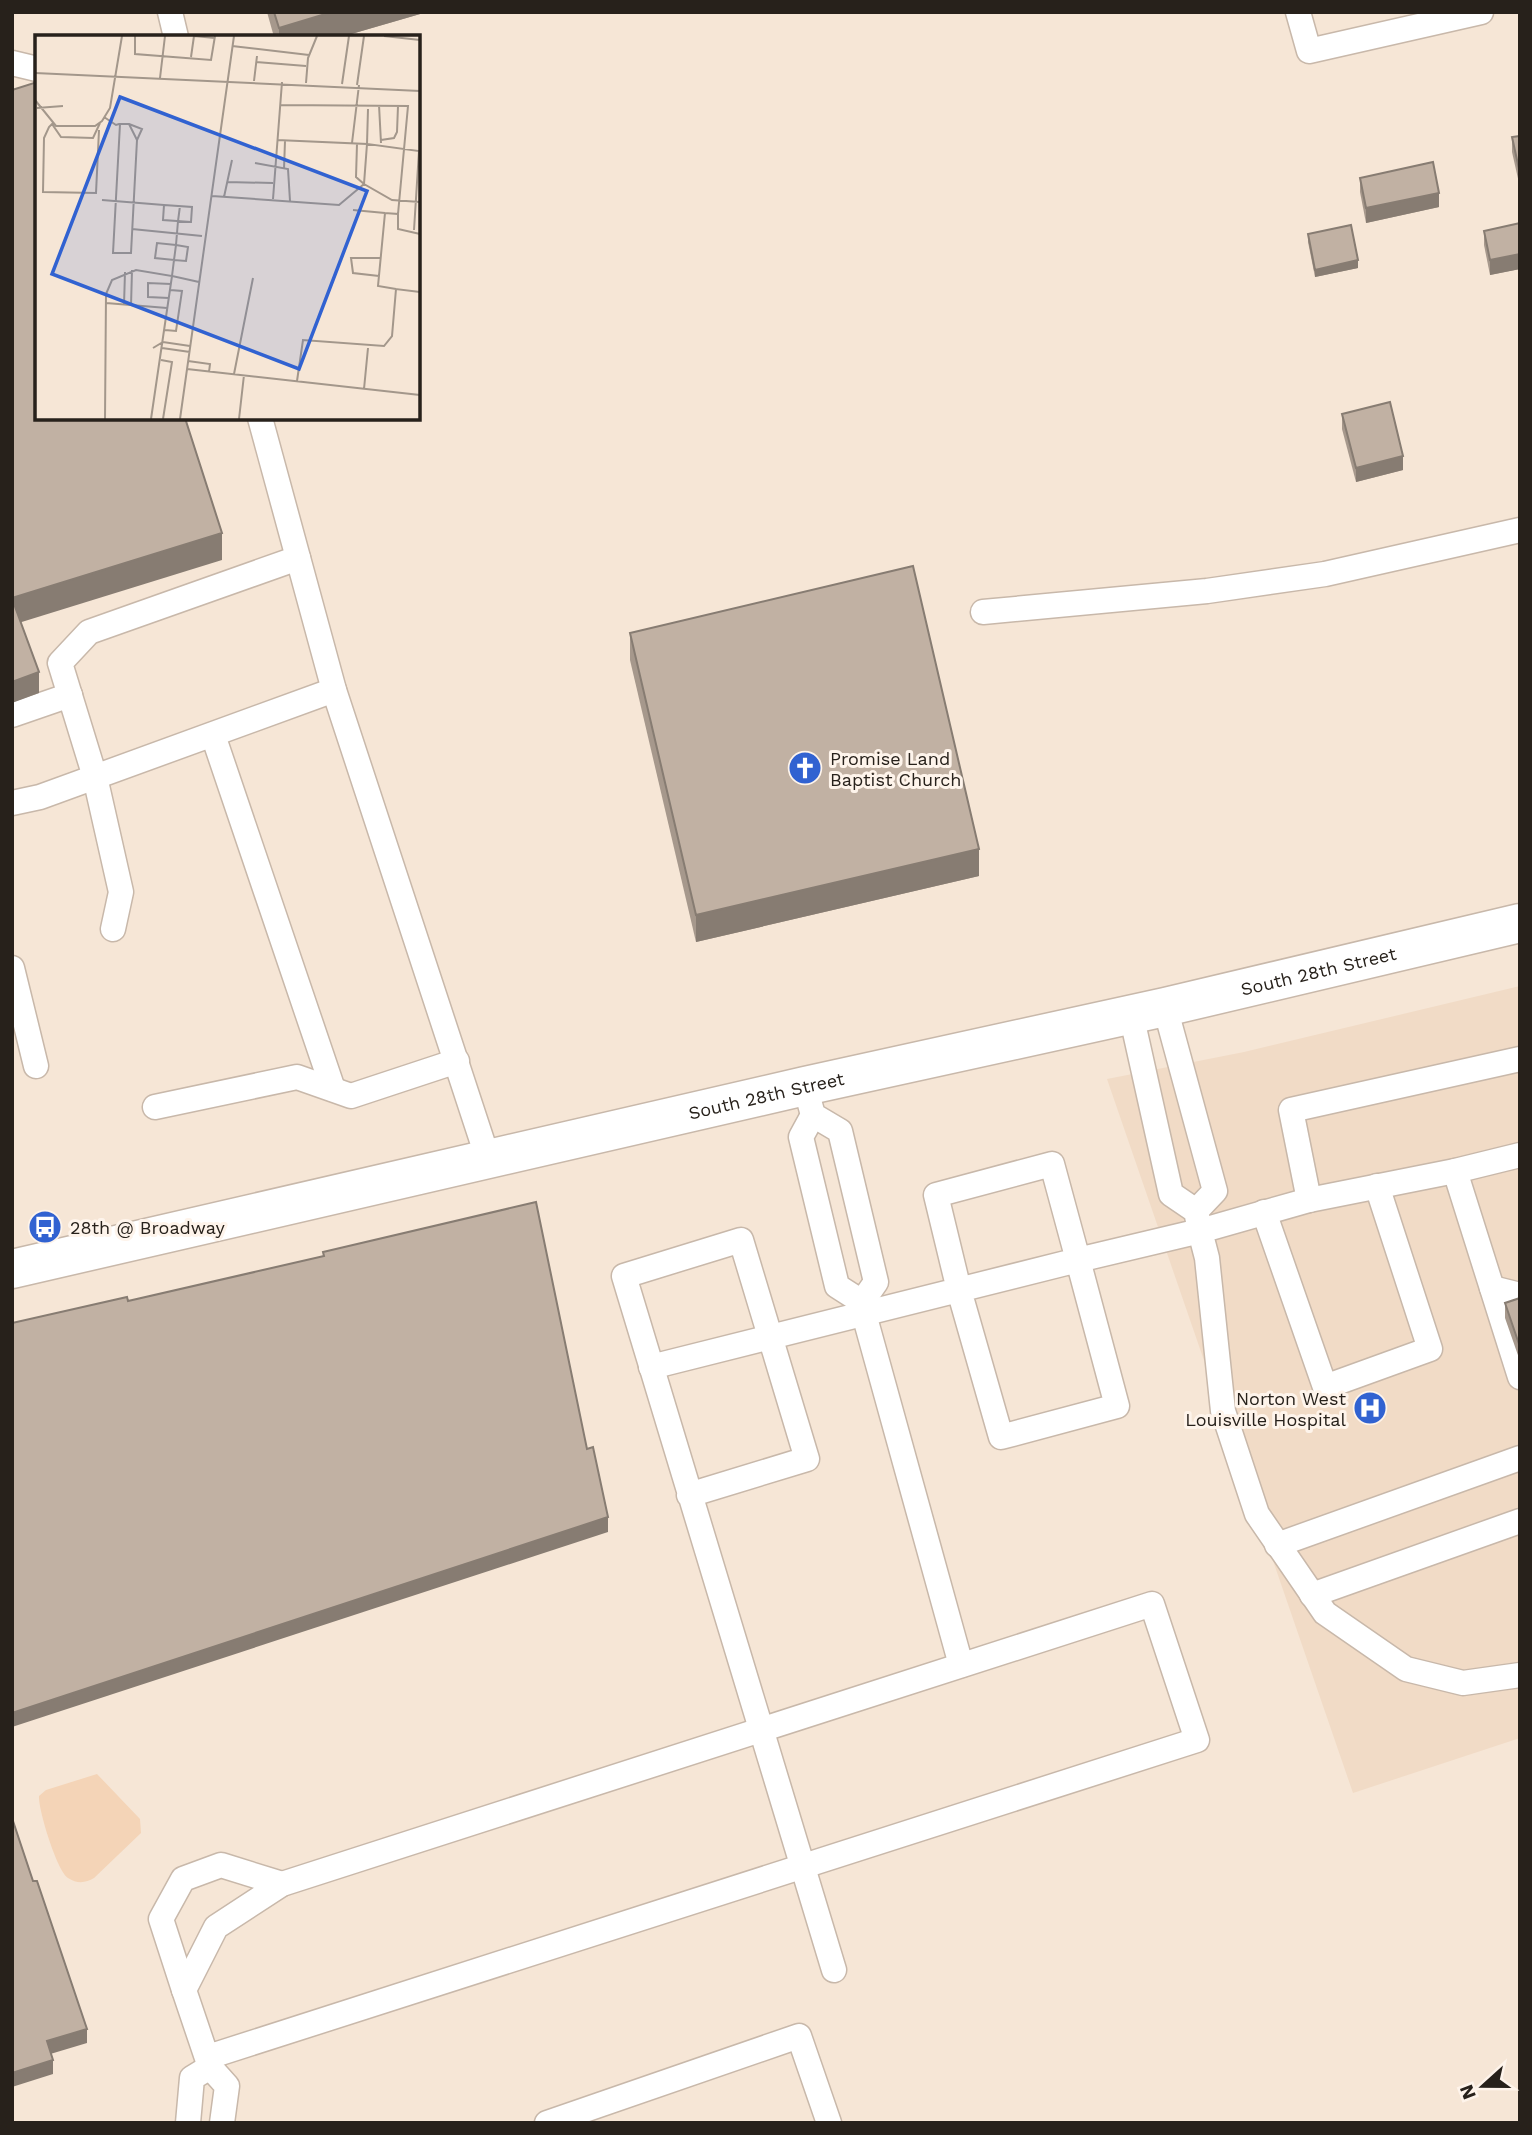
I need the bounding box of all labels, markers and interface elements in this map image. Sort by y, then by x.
inset map [35,35,420,420]
place label: Promise Land Baptist Church [830,748,961,790]
church icon: Promise Land Baptist Church [786,749,824,787]
street label: South 28th Street [1239,942,1399,999]
street label: South 28th Street [686,1067,846,1123]
bus stop icon: 28th @ Broadway [26,1208,64,1246]
place label: 28th @ Broadway [70,1217,225,1238]
place label: Norton West Louisville Hospital [1185,1388,1346,1430]
hospital icon: Norton West Louisville Hospital [1351,1389,1389,1427]
north arrow [1448,2051,1518,2121]
text: N [1454,2081,1481,2103]

